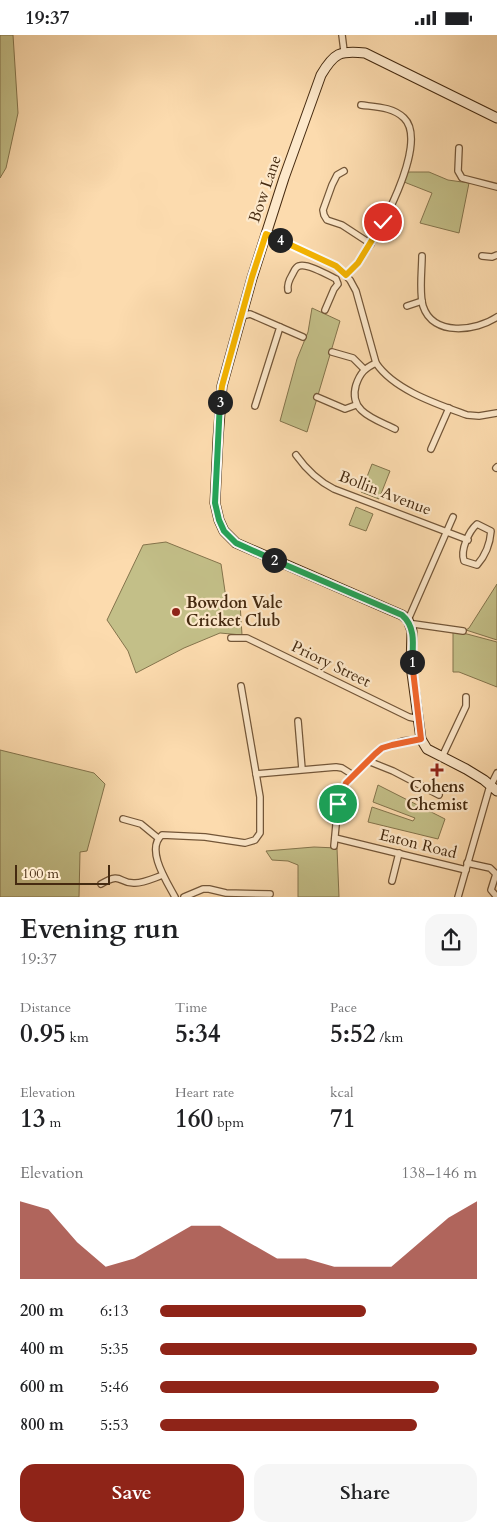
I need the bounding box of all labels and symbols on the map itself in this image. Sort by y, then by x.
street label: Bow Lane [243,153,287,225]
pin [362,201,404,243]
pin: 4 [268,227,292,253]
pin: 3 [208,389,232,415]
street label: Bollin Avenue [336,465,434,521]
pin: 2 [262,547,286,573]
place label: Bowdon Vale Cricket Club [186,592,283,632]
marker: Bowdon Vale Cricket Club [170,606,182,618]
street label: Priory Street [288,635,374,693]
pin: 1 [400,649,424,675]
marker: Cohens Chemist [431,764,443,776]
place label: Cohens Chemist [406,776,468,816]
pin [317,783,359,825]
street label: Eaton Road [377,824,459,864]
scale bar [15,862,110,885]

